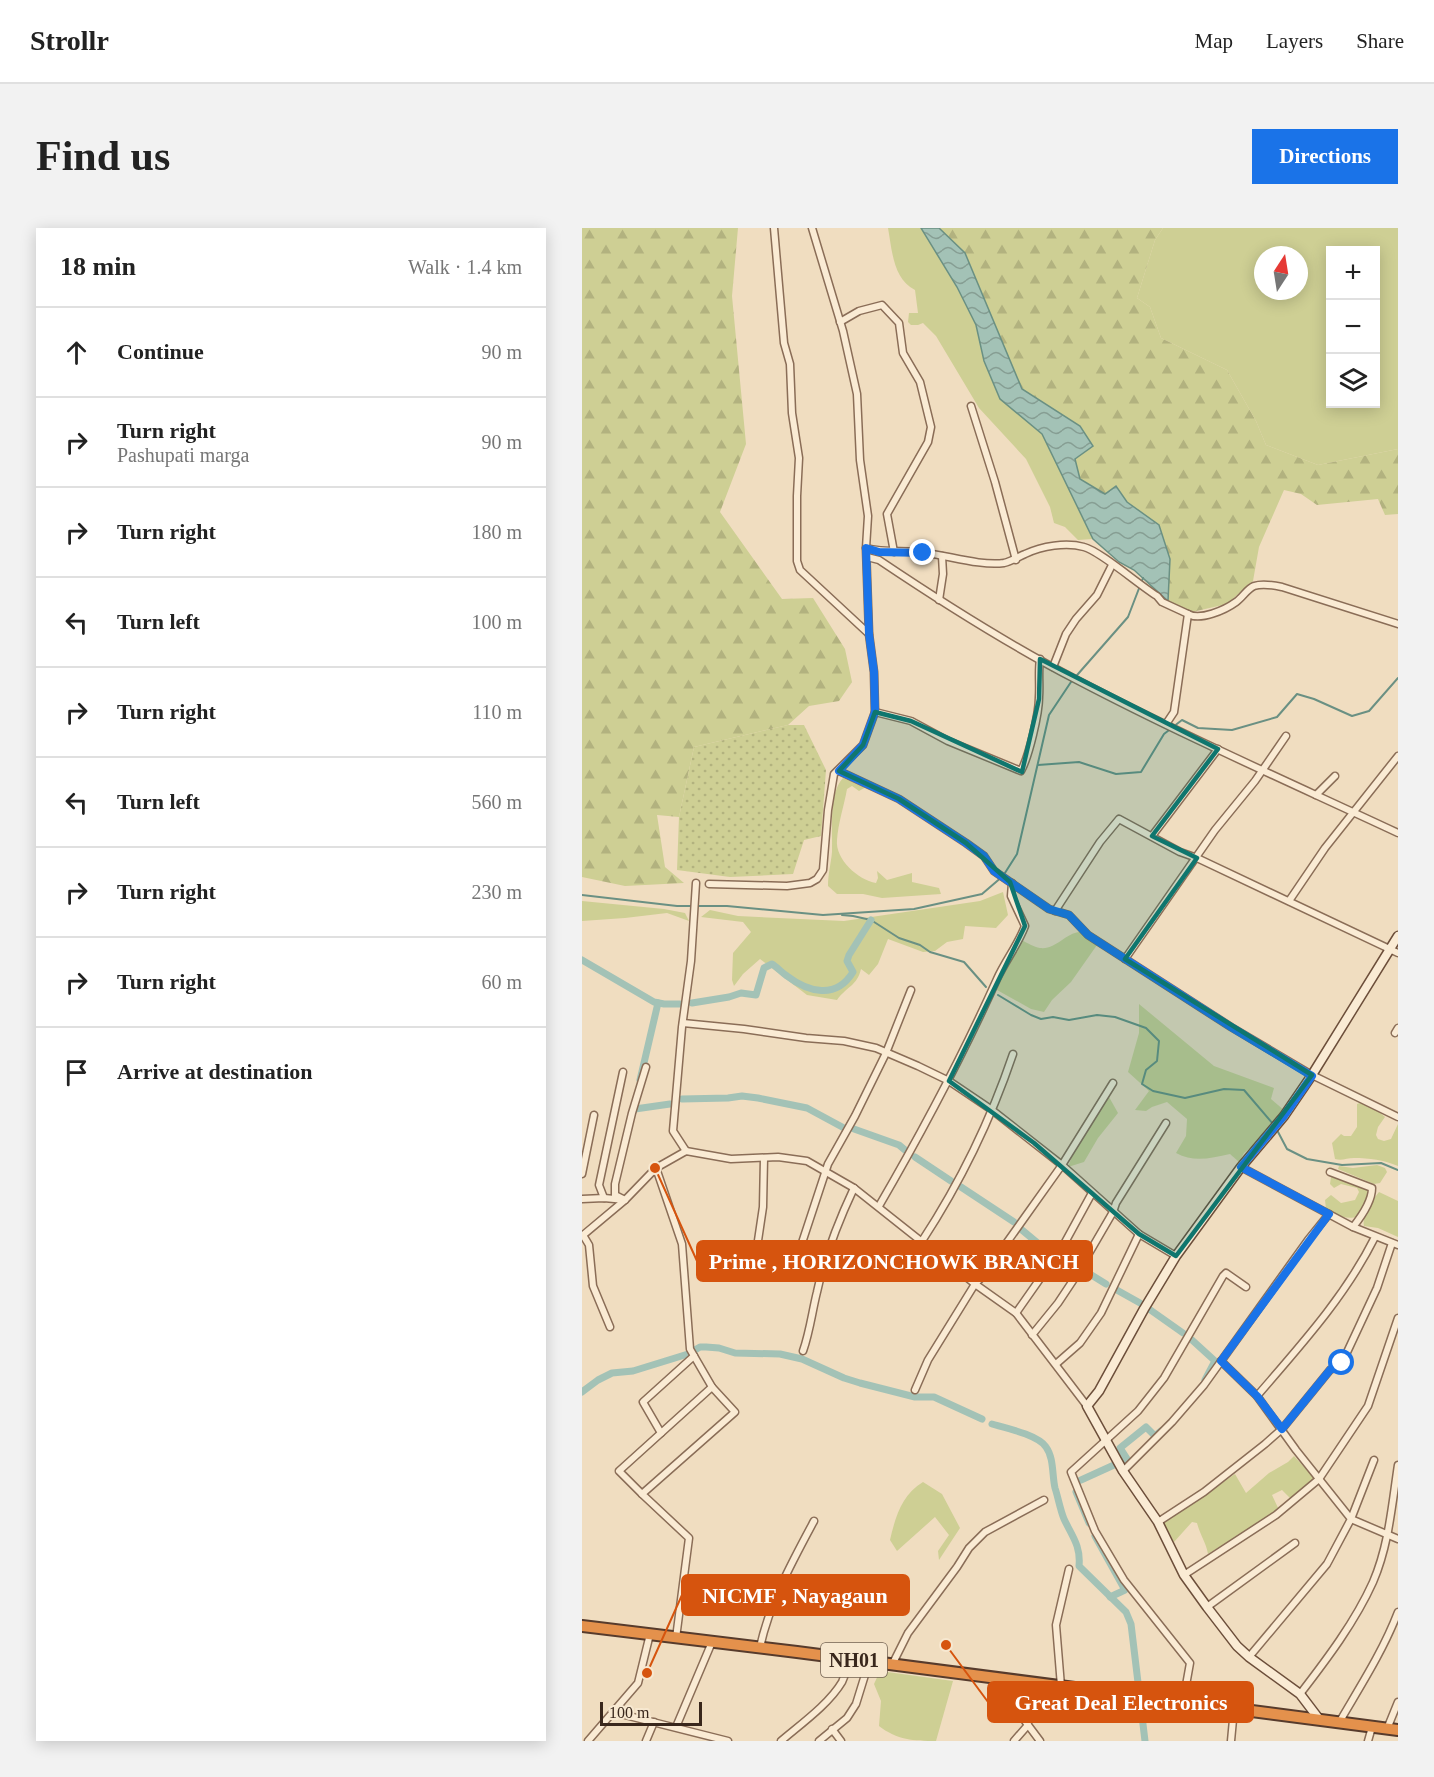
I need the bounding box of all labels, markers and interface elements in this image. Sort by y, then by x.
text: Strollr [30,25,109,56]
text: Map [1195,29,1233,53]
text: Layers [1266,29,1323,53]
text: Share [1356,29,1404,53]
button: Directions [1252,129,1398,184]
text: Find us [36,133,170,179]
north arrow [1254,246,1308,300]
map controls [1326,246,1380,408]
button: + [1326,246,1380,300]
text: 18 min [60,252,136,281]
text: Walk · 1.4 km [408,256,522,278]
button: − [1326,300,1380,354]
icon: ahead [60,336,93,369]
text: Continue [117,339,204,364]
text: 90 m [481,341,522,363]
button: layers [1326,354,1380,408]
text: Turn right [117,418,216,443]
icon: right [60,426,93,459]
text: 90 m [481,431,522,453]
text: Pashupati marga [117,444,249,466]
icon: right [60,516,93,549]
text: Turn right [117,519,216,544]
text: 180 m [471,521,522,543]
route end [909,539,935,565]
icon: left [60,606,93,639]
text: Turn left [117,609,200,634]
text: 100 m [471,611,522,633]
icon: right [60,696,93,729]
text: Turn right [117,699,216,724]
text: 110 m [472,701,522,723]
icon: left [60,786,93,819]
text: Turn left [117,789,200,814]
text: 560 m [471,791,522,813]
icon: right [60,876,93,909]
text: Turn right [117,879,216,904]
text: 230 m [471,881,522,903]
icon: right [60,966,93,999]
text: Turn right [117,969,216,994]
text: 60 m [481,971,522,993]
icon: arrive [60,1056,93,1089]
text: Arrive at destination [117,1059,313,1084]
callout: Prime , HORIZONCHOWK BRANCH [697,1241,1092,1281]
text: Prime , HORIZONCHOWK BRANCH [709,1249,1079,1274]
route start [1328,1349,1354,1375]
callout: NICMF , Nayagaun [682,1575,909,1615]
text: NICMF , Nayagaun [702,1583,888,1608]
road number: NH01 [821,1643,887,1677]
callout: Great Deal Electronics [988,1682,1253,1722]
text: Great Deal Electronics [1014,1690,1228,1715]
scale bar [600,1699,702,1726]
text: 100 m [609,1704,649,1721]

